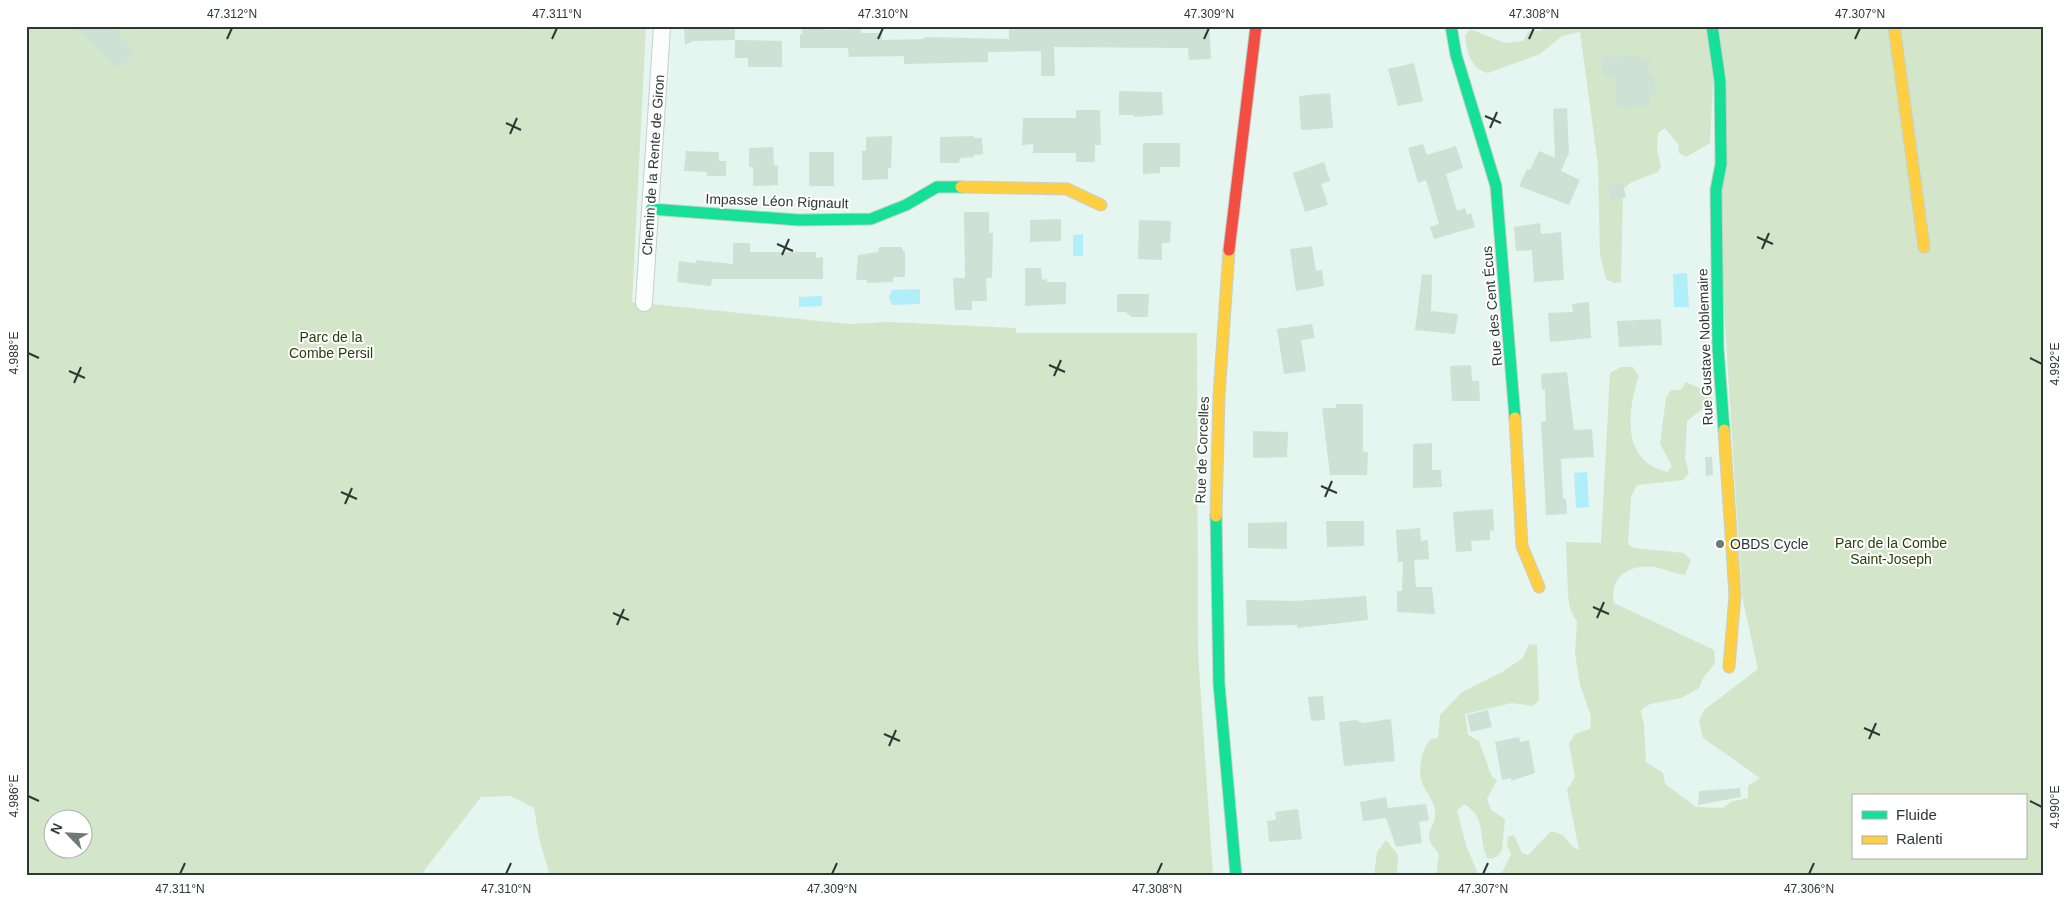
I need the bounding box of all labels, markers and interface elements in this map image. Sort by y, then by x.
text: 47.312°N [207,7,257,21]
text: 47.311°N [532,7,582,21]
text: 47.310°N [858,7,908,21]
text: 47.309°N [1184,7,1234,21]
text: 47.308°N [1509,7,1559,21]
text: 47.307°N [1835,7,1885,21]
street label: Chemin de la Rente de Giron [639,74,667,256]
street label: Impasse Léon Rignault [705,191,849,211]
street label: Rue des Cent Écus [1479,245,1505,367]
street label: Rue Gustave Noblemaire [1694,268,1716,426]
park label: Parc de la Combe Persil [289,329,373,361]
text: 4.988°E [7,332,21,374]
text: 4.992°E [2048,343,2062,385]
street label: Rue de Corcelles [1192,396,1212,504]
park label: Parc de la Combe Saint-Joseph [1835,535,1947,567]
place label: OBDS Cycle [1730,536,1809,552]
marker: OBDS Cycle [1714,538,1726,550]
text: 4.986°E [7,775,21,817]
text: 4.990°E [2048,786,2062,828]
legend [1852,794,2026,860]
text: Fluide [1896,806,1937,823]
north arrow [42,810,92,860]
text: N [47,821,65,837]
text: Ralenti [1896,830,1943,847]
text: 47.311°N [155,882,205,896]
text: 47.310°N [481,882,531,896]
text: 47.309°N [807,882,857,896]
text: 47.308°N [1132,882,1182,896]
text: 47.307°N [1458,882,1508,896]
text: 47.306°N [1784,882,1834,896]

